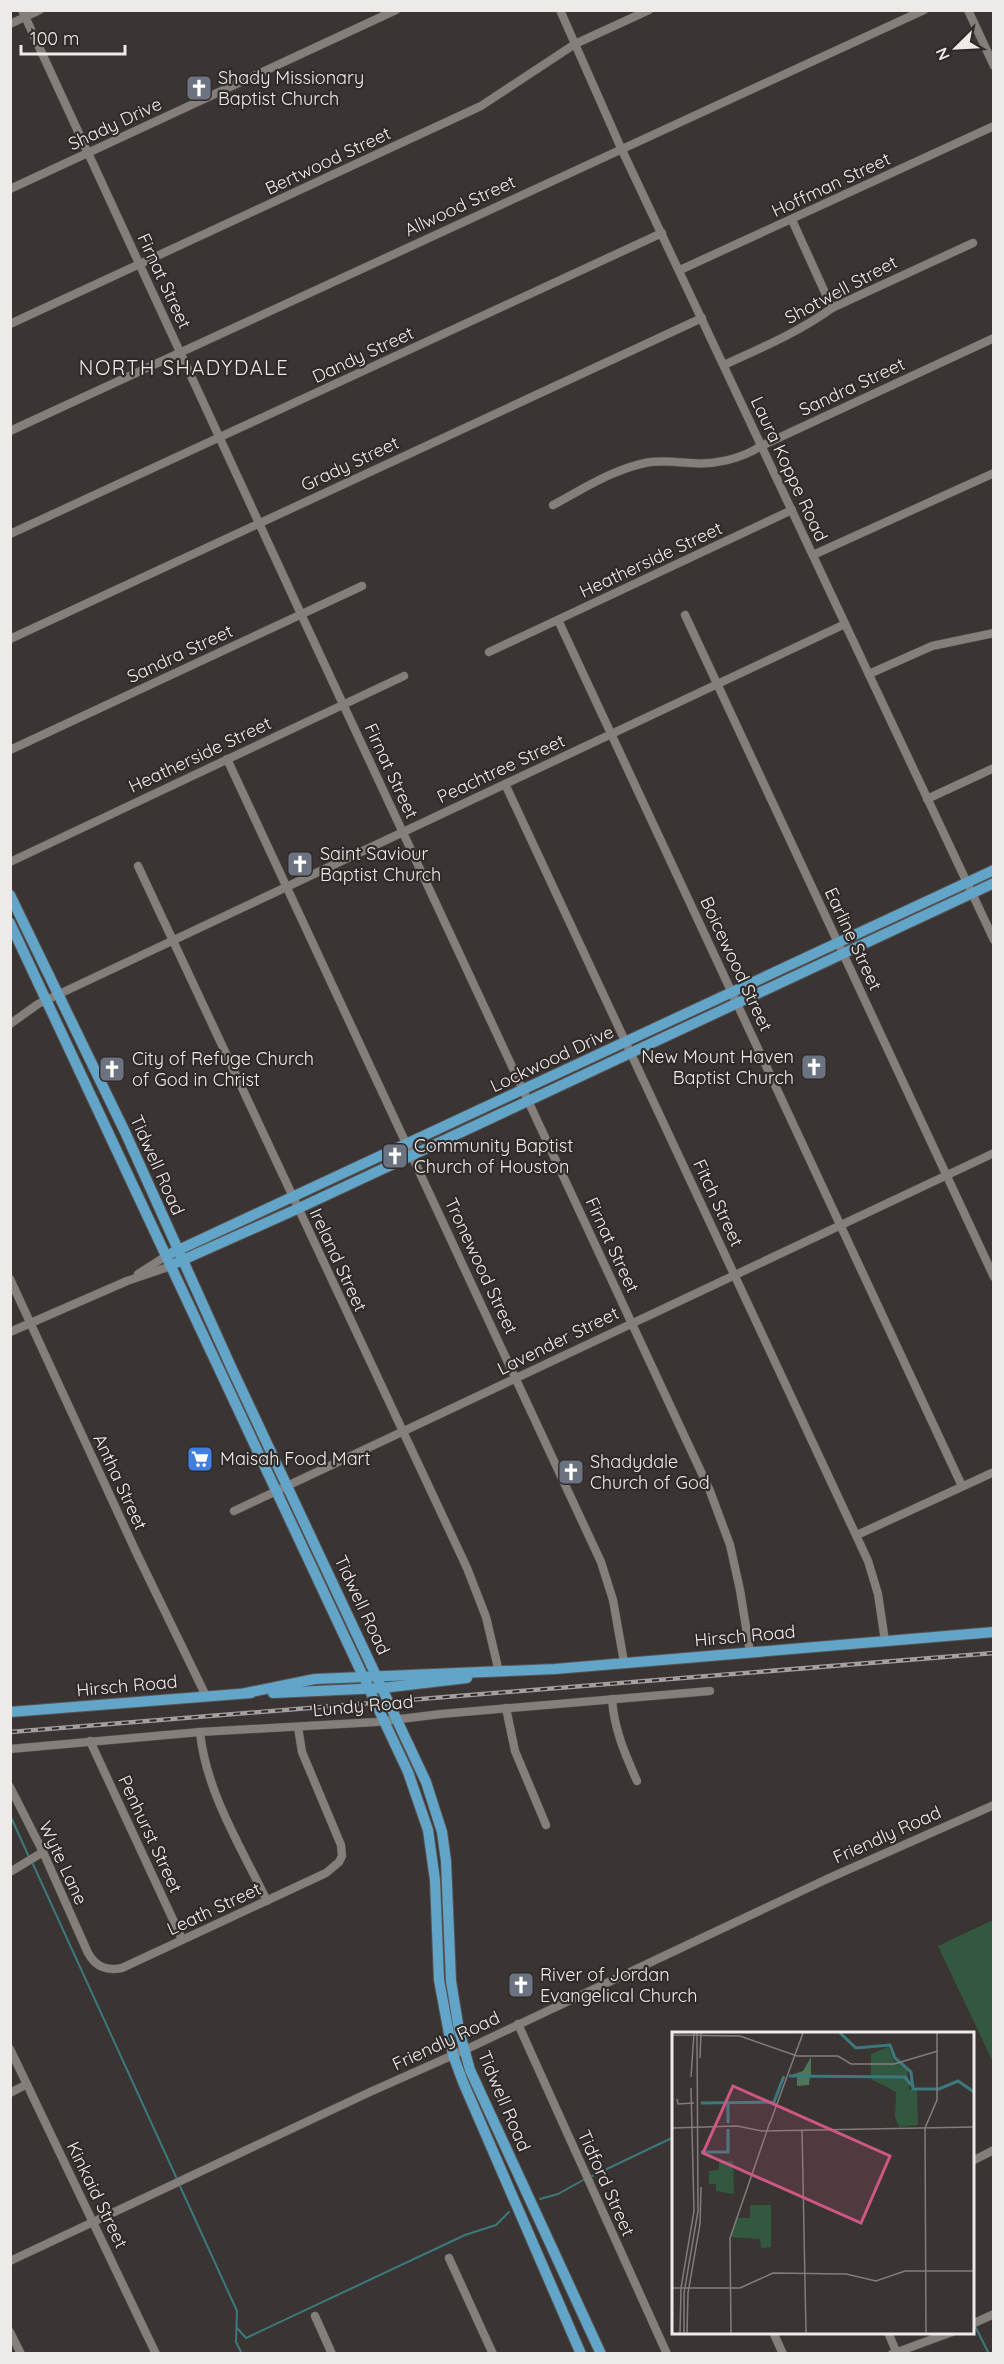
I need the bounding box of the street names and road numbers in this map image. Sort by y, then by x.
street label: Shady Drive [64,92,165,155]
street label: Bertwood Street [261,121,394,200]
street label: Hoffman Street [768,147,894,222]
street label: Allwood Street [401,170,519,241]
street label: Firnat Street [132,229,197,332]
street label: Shotwell Street [781,250,901,329]
street label: Dandy Street [308,321,417,388]
street label: Sandra Street [795,352,908,421]
street label: Laura Koppe Road [746,393,833,545]
street label: Grady Street [297,431,402,496]
street label: Heatherside Street [576,516,726,603]
street label: Sandra Street [123,619,236,688]
street label: Heatherside Street [125,711,275,798]
street label: Firnat Street [359,719,424,822]
street label: Peachtree Street [433,729,568,808]
street label: Earline Street [820,884,887,994]
street label: Boicewood Street [695,893,778,1035]
street label: Lockwood Drive [486,1020,617,1097]
street label: Tidwell Road [125,1111,190,1218]
street label: Fitch Street [688,1155,749,1250]
street label: Firnat Street [580,1193,645,1296]
street label: Tronewood Street [440,1194,523,1338]
street label: Ireland Street [304,1204,372,1315]
street label: Lavender Street [493,1301,622,1380]
street label: Antha Street [88,1430,153,1534]
street label: Tidwell Road [329,1551,396,1658]
street label: Hirsch Road [693,1620,796,1651]
street label: Hirsch Road [75,1670,178,1701]
street label: Lundy Road [312,1690,414,1721]
street label: Penhurst Street [113,1771,188,1896]
street label: Friendly Road [829,1800,944,1869]
street label: Wyte Lane [34,1817,93,1908]
street label: Leath Street [163,1877,264,1940]
street label: Friendly Road [388,2006,503,2075]
street label: Tidwell Road [473,2047,536,2155]
street label: Tidford Street [573,2126,640,2239]
street label: Kinkaid Street [62,2138,133,2252]

